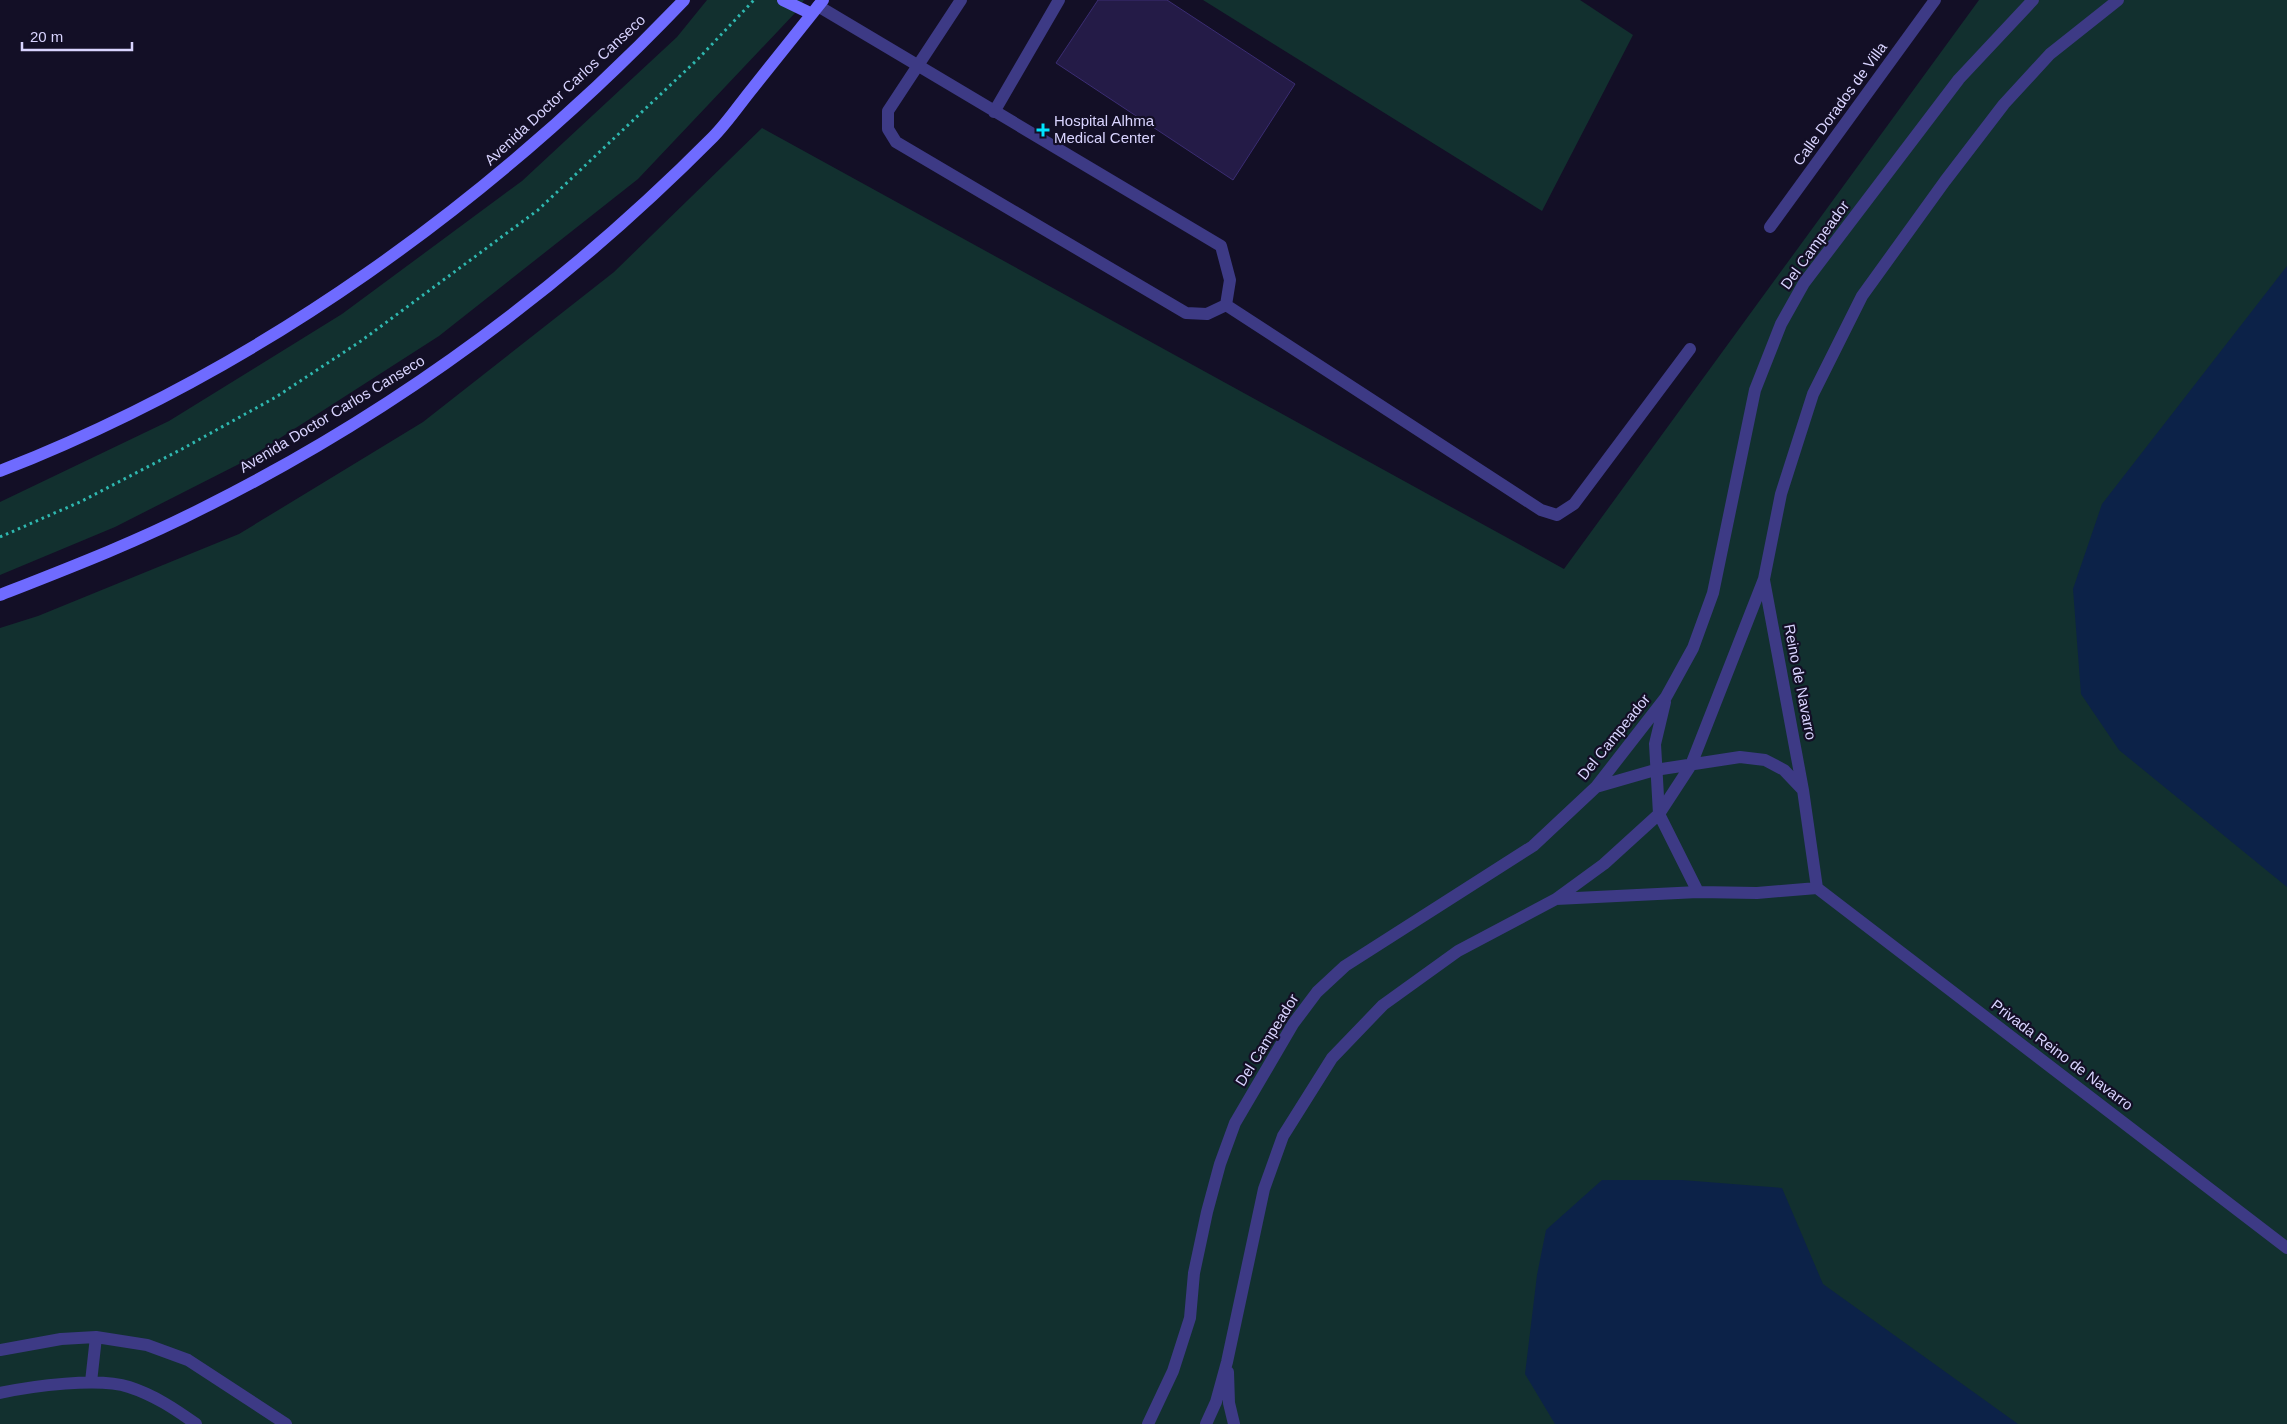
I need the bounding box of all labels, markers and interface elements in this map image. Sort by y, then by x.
street label: Avenida Doctor Carlos Canseco [481,11,648,169]
scale bar [22,20,132,52]
text: 20 m [30,28,63,45]
street label: Calle Dorados de Villa [1789,38,1890,169]
place label: Hospital Alhma Medical Center [1054,112,1155,146]
marker: Hospital Alhma Medical Center [1036,123,1050,137]
street label: Del Campeador [1777,197,1852,292]
street label: Avenida Doctor Carlos Canseco [236,351,427,476]
street label: Reino de Navarro [1781,623,1820,741]
street label: Del Campeador [1574,691,1653,783]
street label: Del Campeador [1232,991,1302,1089]
street label: Privada Reino de Navarro [1988,996,2136,1113]

